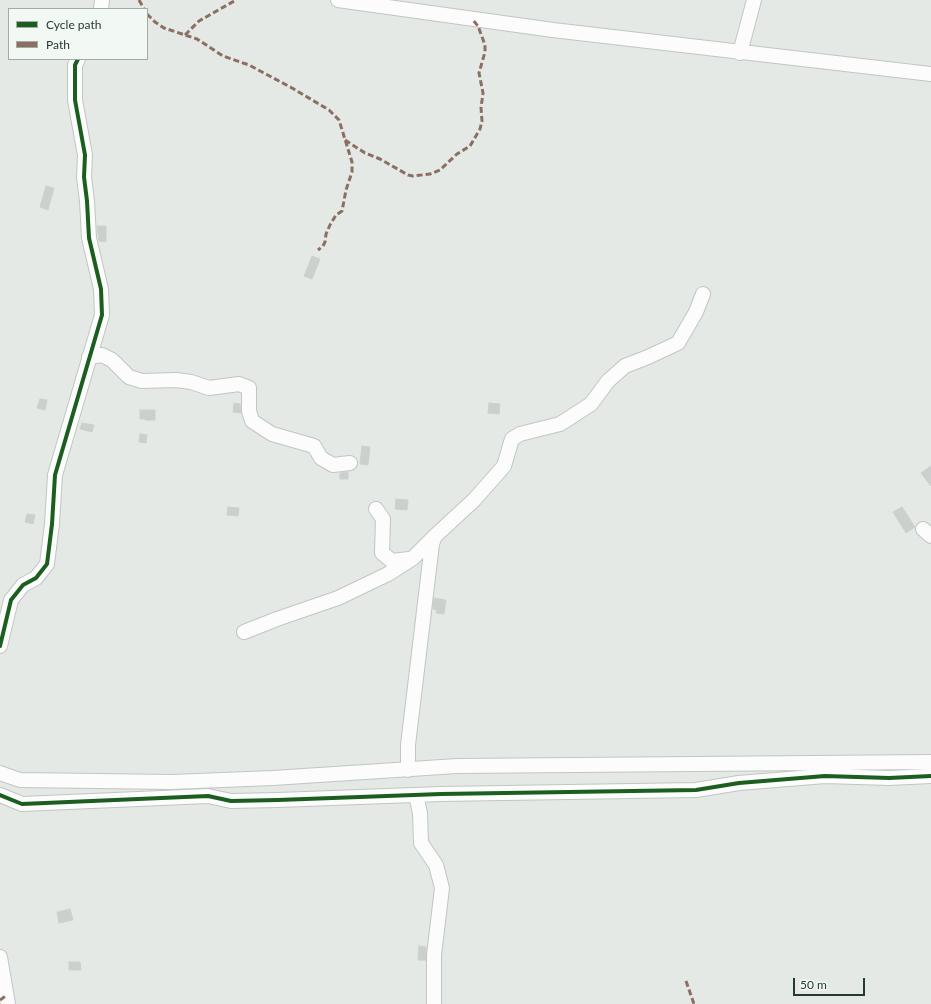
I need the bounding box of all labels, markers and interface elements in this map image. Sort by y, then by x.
legend [8,8,148,60]
text: Cycle path [46,17,101,32]
text: Path [46,37,70,52]
scale bar [795,970,867,996]
text: 50 m [800,977,827,992]

